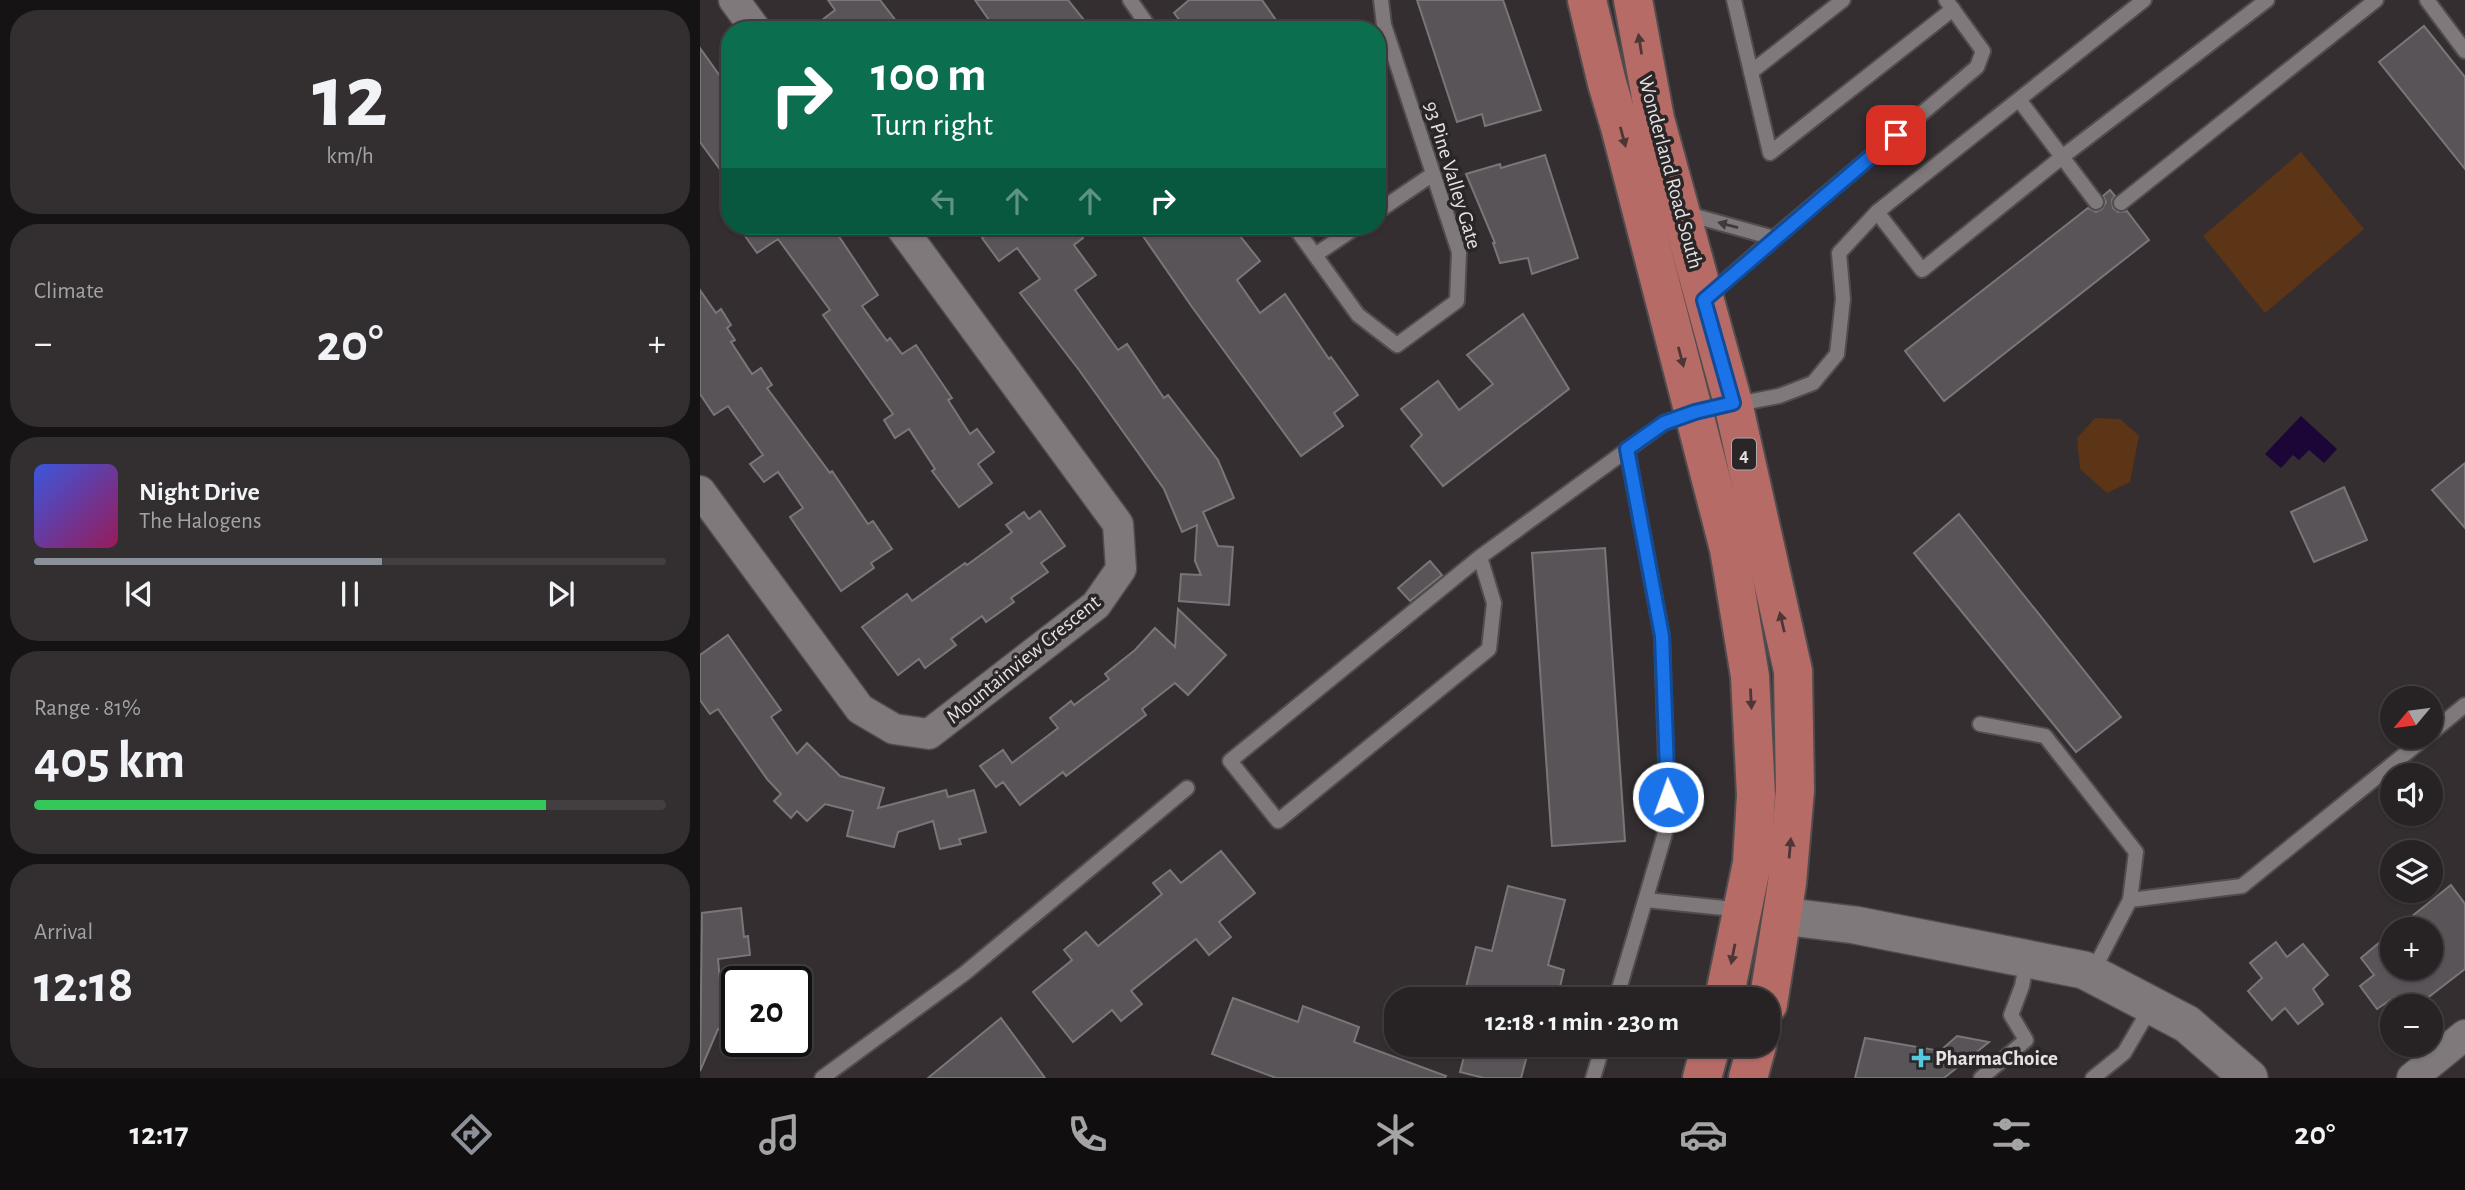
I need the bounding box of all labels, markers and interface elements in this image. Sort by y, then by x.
one-way arrow [1634,33,1645,55]
icon: right [756,49,847,140]
text: 100 m [871,51,987,100]
text: 12 [312,52,388,143]
street label: Wonderland Road South [1635,73,1706,271]
street label: 93 Pine Valley Gate [1420,99,1485,251]
pin [1866,105,1926,165]
text: Turn right [871,109,993,141]
icon: arrive [1877,116,1915,154]
one-way arrow [1618,126,1629,148]
text: km/h [326,145,374,168]
icon: left [925,182,963,220]
icon: ahead [998,182,1036,220]
icon: ahead [1071,182,1109,220]
icon: right [1144,182,1182,220]
one-way arrow [1717,219,1739,230]
text: Climate [34,280,104,303]
text: 20° [317,318,383,370]
text: − [34,325,52,363]
text: + [648,325,666,363]
one-way arrow [1676,346,1687,368]
road number: 4 [1732,438,1756,470]
text: Night Drive [139,479,260,505]
text: The Halogens [139,510,261,533]
icon: previous [120,575,158,613]
icon: pause [331,575,369,613]
icon: next [542,575,580,613]
street label: Mountainview Crescent [942,591,1104,728]
one-way arrow [1776,611,1787,633]
north arrow [2380,686,2443,749]
map controls [2380,686,2443,1057]
one-way arrow [1746,688,1757,710]
text: Range · 81% [34,697,141,720]
text: 405 km [34,735,185,787]
position arrow [1631,760,1705,834]
button: sound [2380,763,2443,826]
one-way arrow [1785,837,1796,859]
button: layers [2380,840,2443,903]
button: + [2380,917,2443,980]
text: Arrival [34,921,93,944]
one-way arrow [1728,943,1739,965]
text: 12:18 [34,959,133,1011]
speed limit sign: 20 [721,966,812,1057]
button: − [2380,994,2443,1057]
text: 12:18 · 1 min · 230 m [1485,1009,1679,1035]
place label: PharmaChoice [1935,1048,2058,1069]
marker: PharmaChoice [1913,1050,1929,1066]
icon: directions [447,1110,496,1159]
icon: music [755,1110,804,1159]
icon: phone [1063,1110,1112,1159]
icon: climate [1371,1110,1420,1159]
icon: car [1679,1110,1728,1159]
icon: filters [1987,1110,2036,1159]
text: 12:17 [129,1118,189,1150]
text: 20° [2294,1118,2335,1150]

